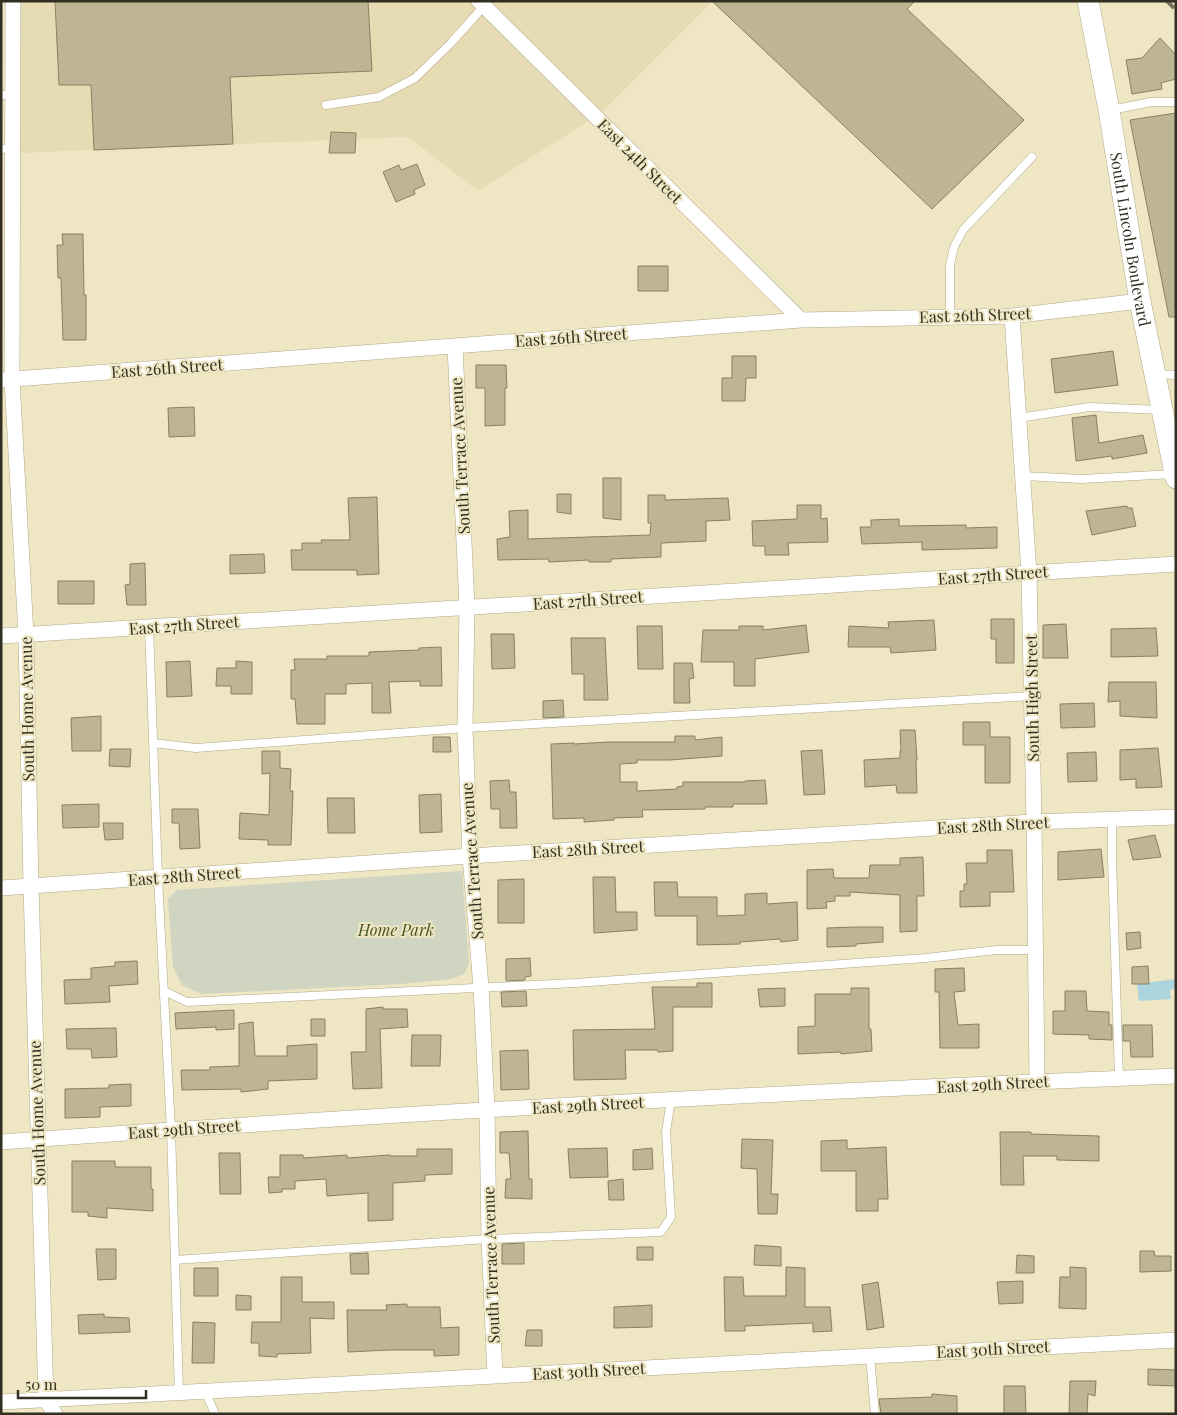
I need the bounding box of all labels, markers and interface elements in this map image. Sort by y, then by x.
street label: East 24th Street [593,114,688,208]
street label: South Lincoln Boulevard [1106,151,1156,328]
street label: East 26th Street [919,302,1032,327]
street label: East 26th Street [514,322,628,351]
street label: East 26th Street [110,353,224,382]
street label: South Terrace Avenue [445,377,474,535]
street label: East 27th Street [937,560,1049,589]
street label: East 27th Street [532,585,644,614]
street label: East 27th Street [128,610,240,639]
street label: South High Street [1020,634,1043,762]
street label: South Home Avenue [15,636,38,782]
street label: South Terrace Avenue [456,782,487,940]
street label: East 28th Street [936,811,1050,838]
street label: East 28th Street [531,835,645,862]
street label: East 28th Street [127,861,241,890]
park label: Home Park [357,919,434,940]
street label: South Home Avenue [23,1040,50,1186]
street label: East 29th Street [936,1070,1050,1097]
street label: East 29th Street [531,1091,645,1118]
street label: East 29th Street [127,1114,241,1143]
street label: South Terrace Avenue [477,1186,504,1344]
street label: East 30th Street [936,1335,1050,1362]
street label: East 30th Street [532,1357,646,1384]
scale bar [18,1368,145,1400]
text: 50 m [25,1374,58,1394]

